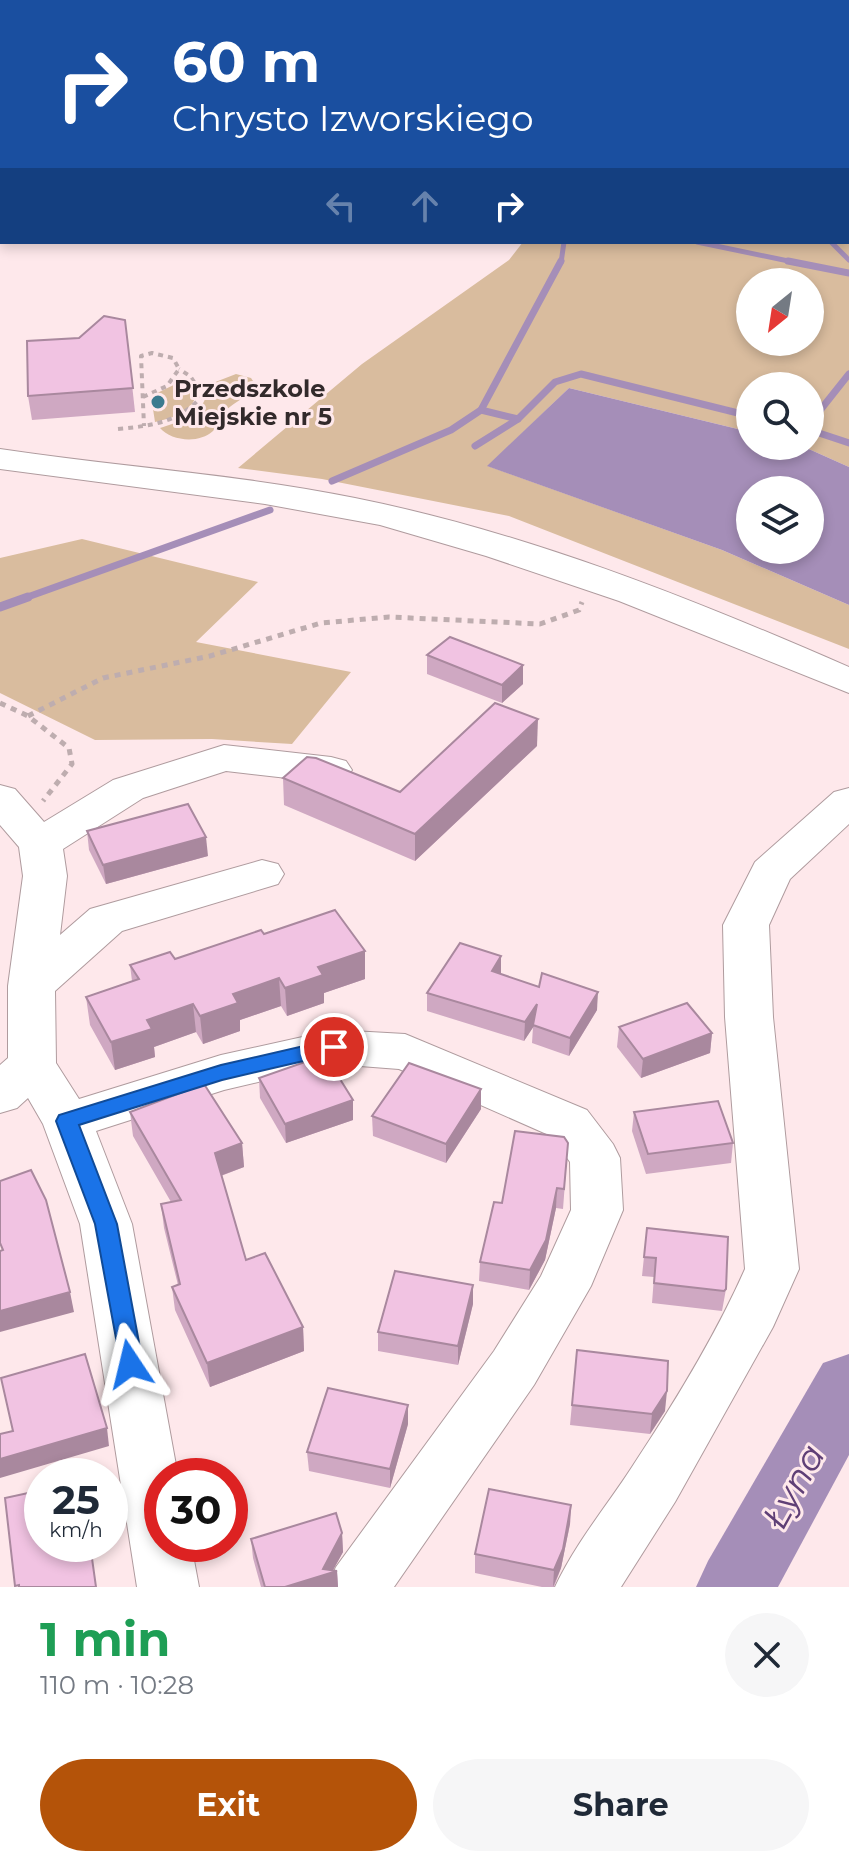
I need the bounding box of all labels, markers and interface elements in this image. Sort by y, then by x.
text: 60 m [172,28,320,96]
icon: right [40,32,144,136]
text: Chrysto Izworskiego [172,96,534,140]
icon: left [319,184,363,228]
icon: ahead [403,184,447,228]
icon: right [487,184,531,228]
north arrow [736,268,824,356]
map controls [736,268,824,564]
button: search [736,372,824,460]
place label: Przedszkole Miejskie nr 5 [174,374,332,431]
marker: Przedszkole Miejskie nr 5 [149,393,167,411]
button: layers [736,476,824,564]
pin [300,1013,368,1081]
icon: arrive [312,1025,356,1069]
position arrow [88,1322,172,1406]
water label: Łyna [752,1436,834,1536]
speed limit sign: 30 [144,1458,248,1562]
text: 25 [52,1475,100,1524]
text: km/h [49,1518,103,1542]
text: 1 min [40,1610,170,1668]
button: close [725,1613,809,1697]
text: 110 m · 10:28 [40,1669,194,1701]
button: Exit [40,1759,417,1851]
button: Share [433,1759,809,1851]

